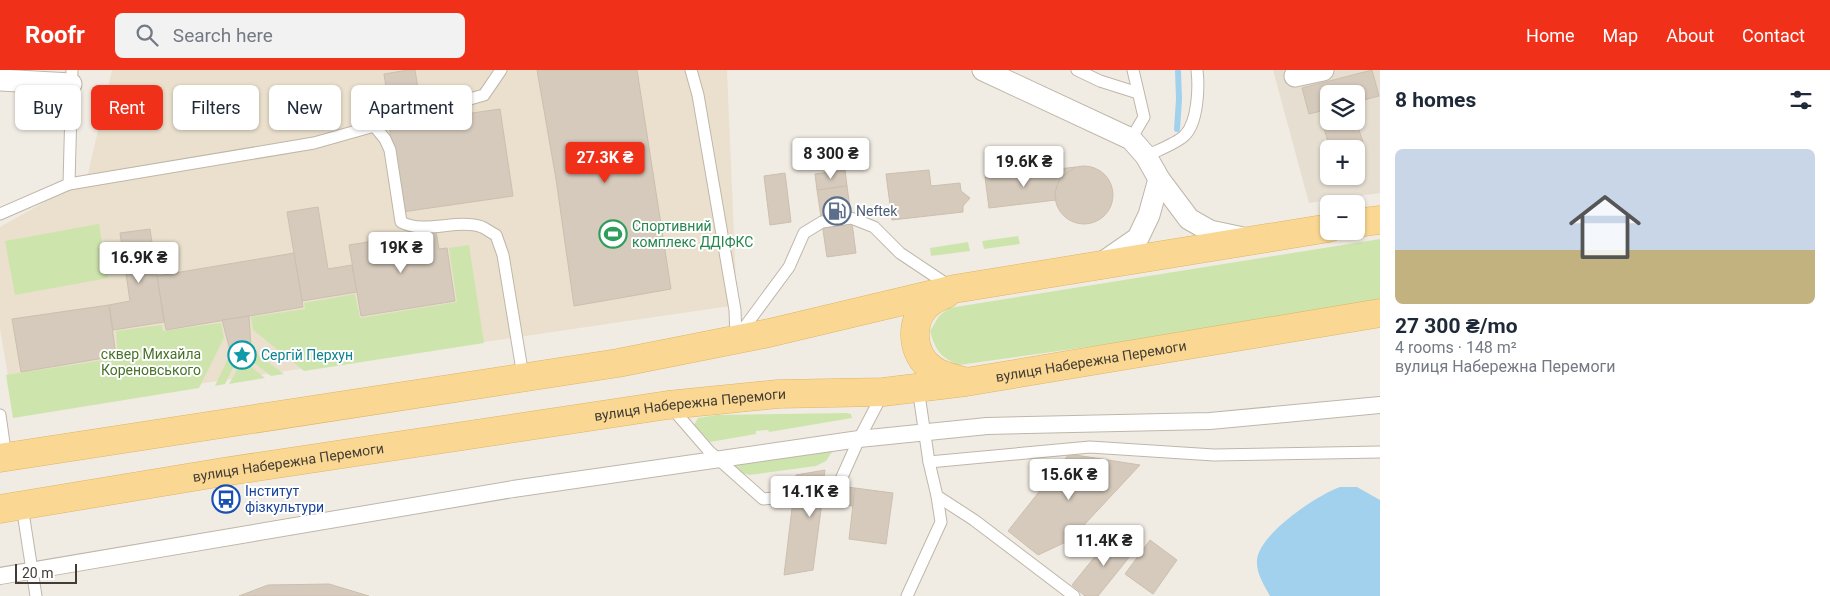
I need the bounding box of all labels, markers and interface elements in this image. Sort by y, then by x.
search box [115,13,465,58]
text: Roofr [25,21,85,49]
icon: search [133,21,161,49]
text: Search here [173,24,273,47]
text: Home [1526,25,1575,46]
text: Map [1603,25,1638,46]
text: About [1666,25,1714,46]
text: Contact [1742,25,1805,46]
chip: Buy [15,85,81,130]
chip: Rent [91,85,163,130]
chip: Filters [173,85,259,130]
chip: New [269,85,341,130]
chip: Apartment [351,85,472,130]
map controls [1320,85,1365,240]
button: layers [1320,85,1365,130]
icon: filters [1787,86,1815,114]
text: 8 homes [1395,88,1476,112]
pin: 8 300 ₴ [785,138,877,180]
button: + [1320,140,1365,185]
pin: 27.3K ₴ [559,142,651,184]
text: 8 300 ₴ [803,144,859,163]
pin: 19.6K ₴ [978,146,1070,188]
text: 27.3K ₴ [577,148,634,167]
text: 19.6K ₴ [996,152,1053,171]
icon: home [1560,182,1650,272]
button: − [1320,195,1365,240]
fuel station icon: Neftek [822,196,852,226]
place label: Neftek [856,203,898,219]
place label: Спортивний комплекс ДДІФКС [632,218,753,250]
sports icon: Спортивний комплекс ДДІФКС [598,219,628,249]
pin: 19K ₴ [366,232,436,274]
text: 19K ₴ [379,238,423,257]
pin: 16.9K ₴ [93,242,185,284]
text: 16.9K ₴ [111,248,168,267]
text: 27 300 ₴/mo [1395,314,1518,338]
street label: вулиця Набережна Перемоги [994,337,1188,385]
text: 4 rooms · 148 m² [1395,338,1517,357]
place icon: Сергій Перхун [227,340,257,370]
park label: сквер Михайла Кореновського [101,346,201,378]
place label: Сергій Перхун [261,347,353,363]
text: вулиця Набережна Перемоги [1395,357,1616,376]
street label: вулиця Набережна Перемоги [593,386,786,424]
street label: вулиця Набережна Перемоги [191,440,385,485]
pin: 15.6K ₴ [1023,458,1115,501]
text: 15.6K ₴ [1041,465,1098,484]
pin: 14.1K ₴ [764,476,856,518]
text: 14.1K ₴ [782,482,839,501]
place label: Інститут фізкультури [245,483,324,515]
bus stop icon: Інститут фізкультури [211,484,241,514]
pin: 11.4K ₴ [1058,524,1150,567]
text: 11.4K ₴ [1076,531,1133,550]
scale bar [15,561,78,584]
text: 20 m [22,565,54,581]

